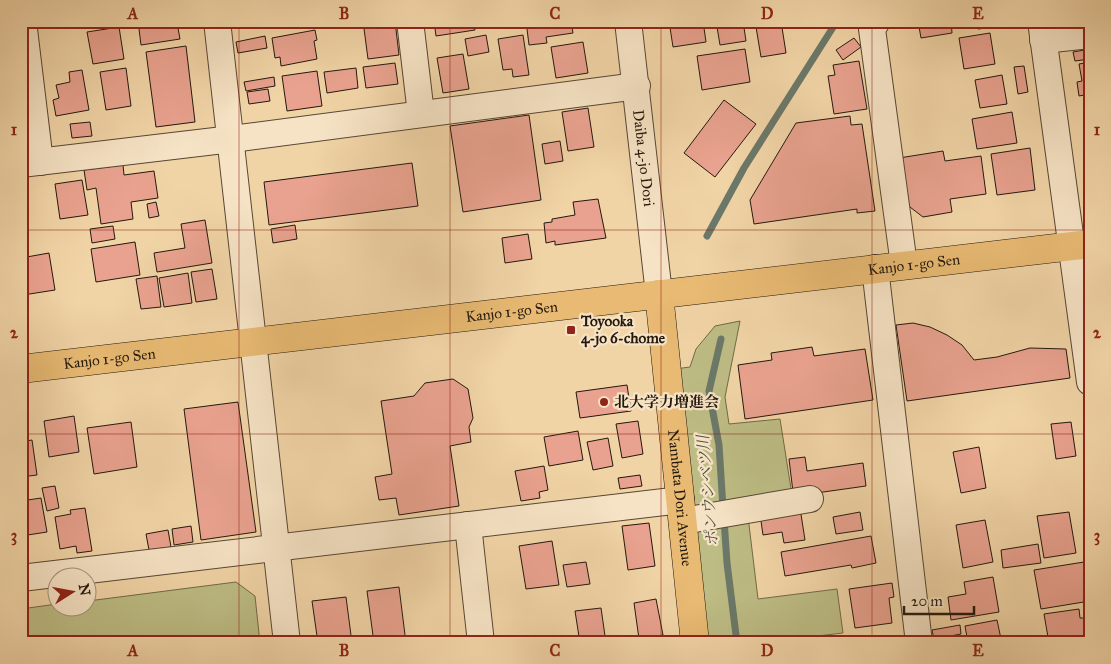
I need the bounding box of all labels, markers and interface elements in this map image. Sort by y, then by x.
text: A [127,4,139,23]
text: B [339,4,349,23]
text: C [550,4,561,23]
text: D [761,4,774,23]
text: E [972,4,984,23]
street label: Daiba 4-jo Dori [629,109,658,208]
text: 1 [11,120,18,139]
text: 1 [1094,120,1101,139]
street label: Kanjo 1-go Sen [867,250,961,279]
street label: Kanjo 1-go Sen [465,297,559,326]
place label: Toyooka 4-jo 6-chome [580,312,666,348]
text: 2 [10,323,19,342]
text: 2 [1093,323,1102,342]
marker: Toyooka 4-jo 6-chome [565,324,577,336]
street label: Kanjo 1-go Sen [62,344,157,373]
place label: 北大学力増進会 [614,393,719,411]
marker: 北大学力増進会 [598,396,610,408]
street label: Nambata Dori Avenue [664,429,696,567]
water label: ポンウシベツ川 [693,432,722,548]
text: 3 [11,526,17,546]
text: 3 [1094,526,1100,546]
north arrow [48,566,98,616]
text: N [75,582,94,597]
scale bar [904,584,974,616]
text: 20 m [911,592,943,610]
text: A [127,641,139,660]
text: B [339,641,349,660]
text: C [550,641,561,660]
text: D [761,641,774,660]
text: E [972,641,984,660]

